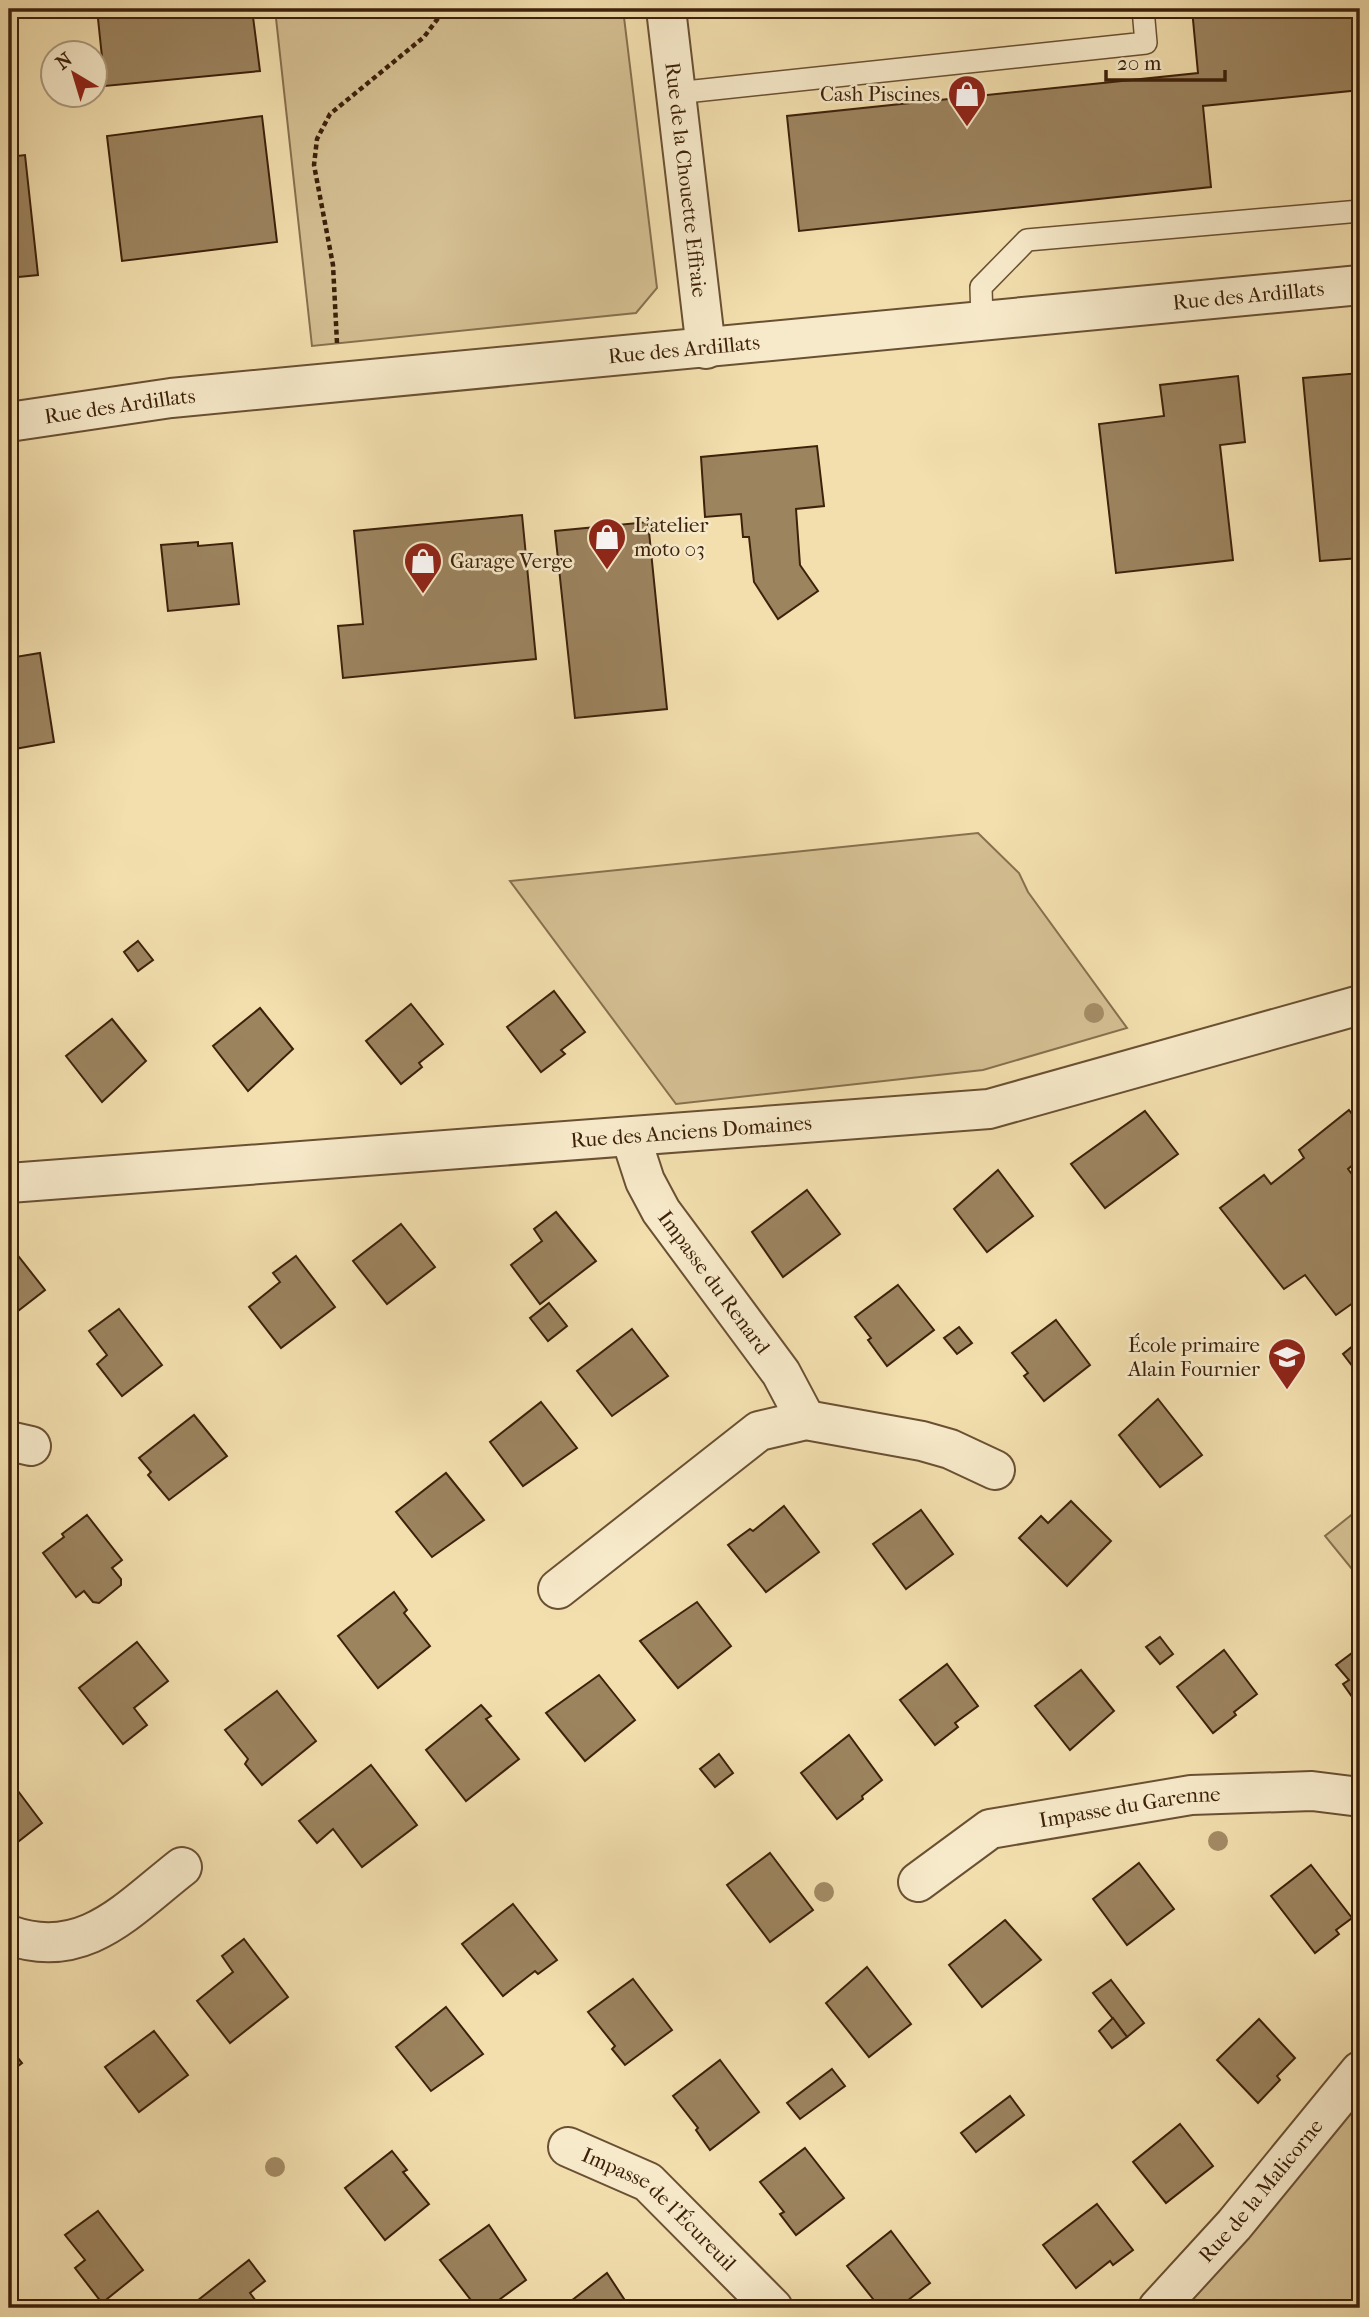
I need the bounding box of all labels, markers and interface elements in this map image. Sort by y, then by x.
north arrow [38,38,108,108]
scale bar [1106,38,1226,82]
text: N [52,48,77,74]
text: 20 m [1117,51,1162,75]
street label: Rue de la Chouette Effraie [660,61,712,299]
shop icon: Cash Piscines [946,73,988,128]
place label: Cash Piscines [820,82,940,106]
street label: Rue des Ardillats [1171,276,1326,315]
street label: Rue des Ardillats [607,330,761,368]
street label: Rue des Ardillats [43,384,197,429]
place label: L'atelier moto 03 [634,513,708,561]
shop icon: L'atelier moto 03 [586,516,628,571]
shop icon: Garage Verge [402,540,444,595]
place label: Garage Verge [450,549,573,573]
street label: Rue des Anciens Domaines [570,1110,813,1153]
street label: Impasse du Renard [653,1206,775,1359]
place label: École primaire Alain Fournier [1127,1333,1260,1381]
school or university icon: École primaire Alain Fournier [1266,1336,1308,1391]
street label: Impasse du Garenne [1037,1782,1221,1833]
street label: Rue de la Malicorne [1194,2114,1328,2267]
street label: Impasse de l'Écureuil [578,2143,741,2276]

